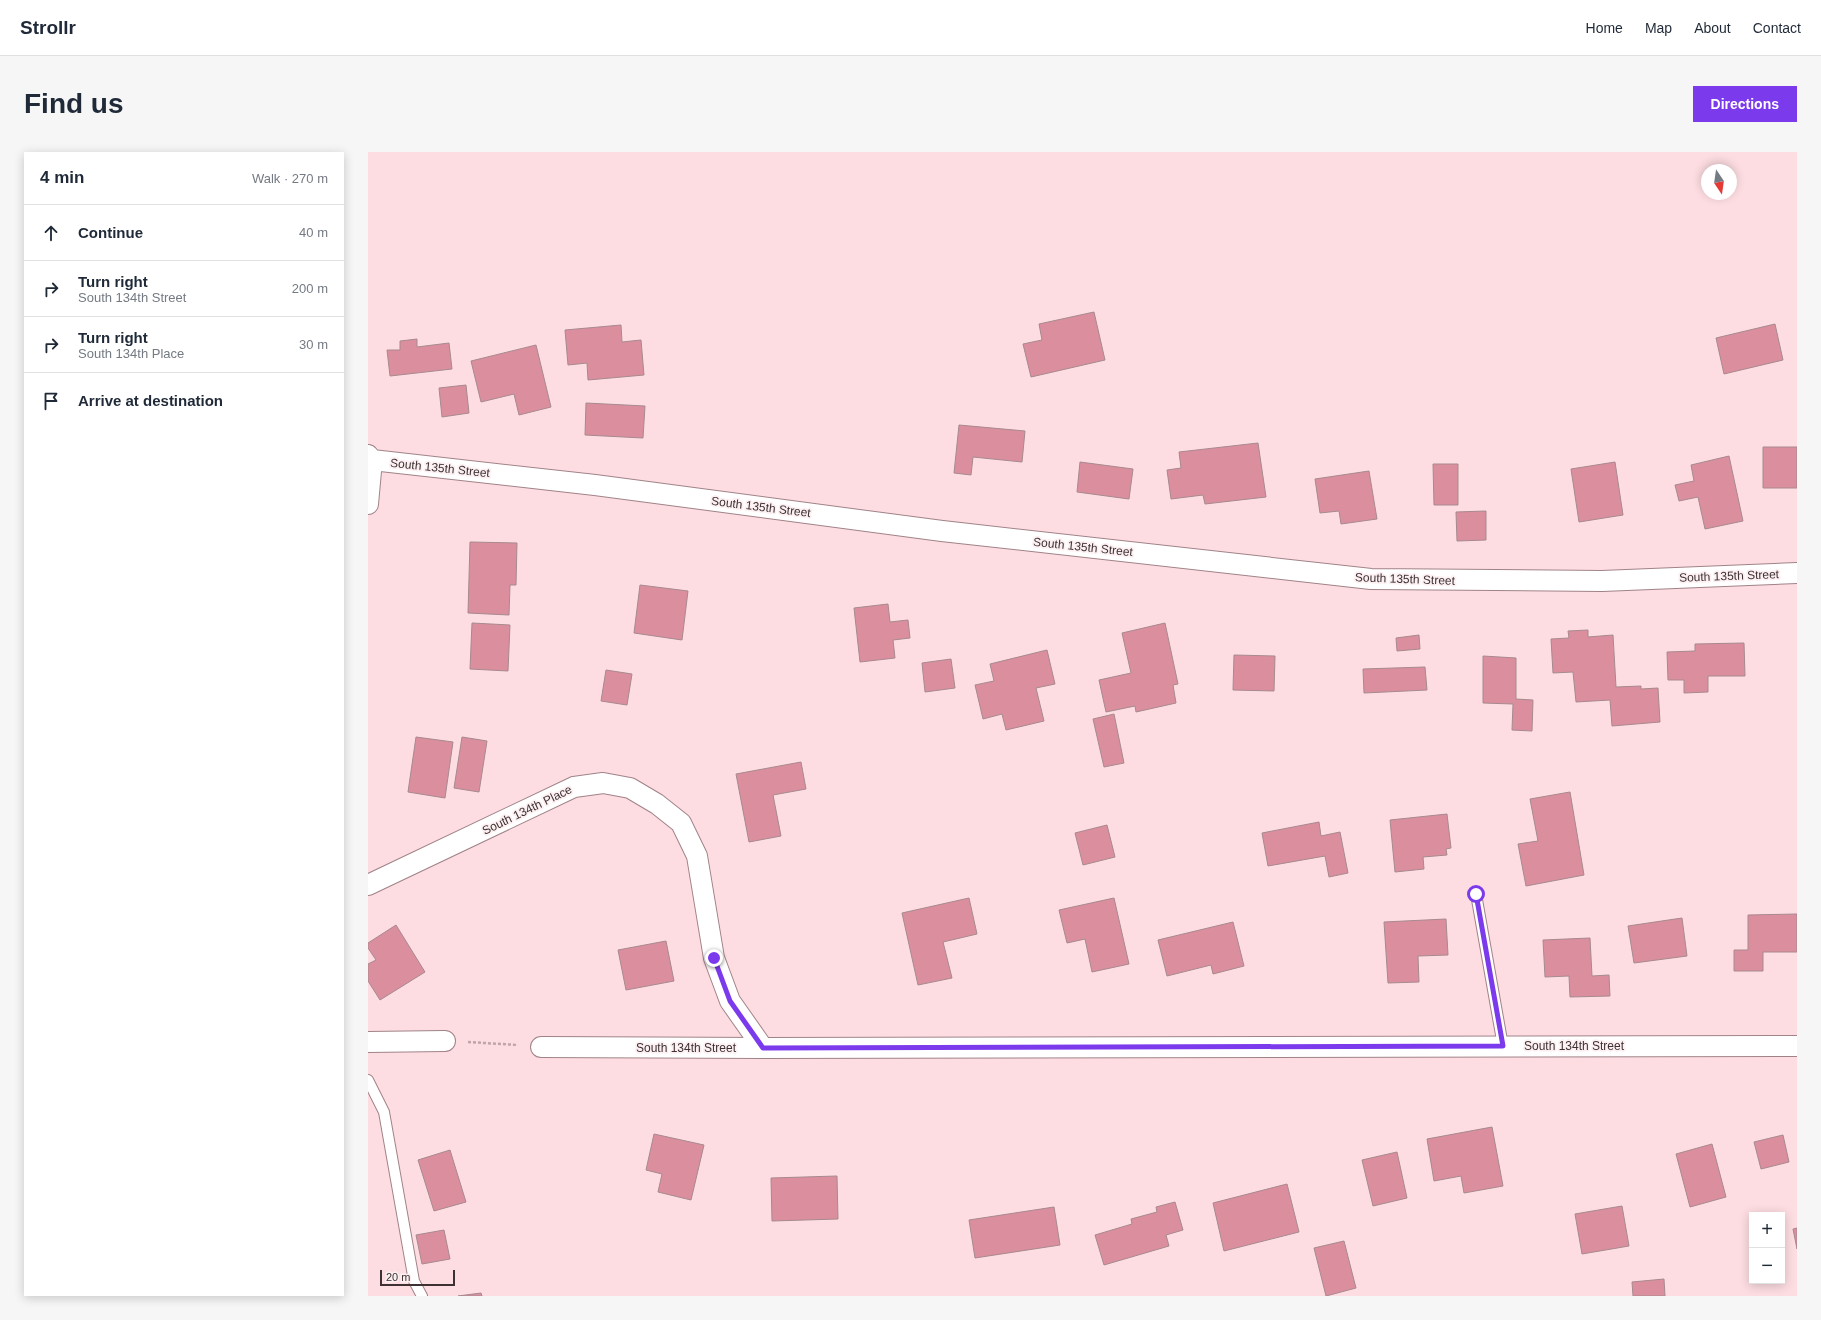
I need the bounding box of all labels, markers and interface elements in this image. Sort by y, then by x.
text: Strollr [20,17,76,38]
text: Home [1586,20,1623,36]
text: Map [1645,20,1672,36]
text: About [1694,20,1731,36]
text: Contact [1753,20,1801,36]
button: Directions [1693,86,1797,122]
text: Find us [24,88,124,119]
north arrow [1701,164,1737,200]
text: 4 min [40,168,84,187]
text: Walk · 270 m [252,171,328,186]
icon: ahead [40,222,62,244]
text: Continue [78,224,143,241]
text: 40 m [299,225,328,240]
text: Turn right [78,273,148,290]
icon: right [40,278,62,300]
text: 200 m [292,281,328,296]
text: South 134th Street [78,290,186,305]
text: Turn right [78,329,148,346]
icon: right [40,334,62,356]
text: 30 m [299,337,328,352]
text: South 134th Place [78,346,184,361]
icon: arrive [40,390,62,412]
text: Arrive at destination [78,392,223,409]
street label: South 135th Street [390,456,491,480]
street label: South 135th Street [710,494,812,520]
street label: South 135th Street [1033,535,1134,559]
street label: South 135th Street [1679,567,1780,585]
street label: South 135th Street [1355,570,1456,588]
street label: South 134th Place [480,782,574,838]
route start [1467,885,1485,903]
route end [705,949,723,967]
street label: South 134th Street [1524,1039,1625,1053]
street label: South 134th Street [636,1041,737,1055]
map controls [1749,1212,1785,1284]
button: + [1749,1212,1785,1248]
button: − [1749,1248,1785,1284]
scale bar [380,1268,455,1287]
text: 20 m [386,1271,410,1283]

